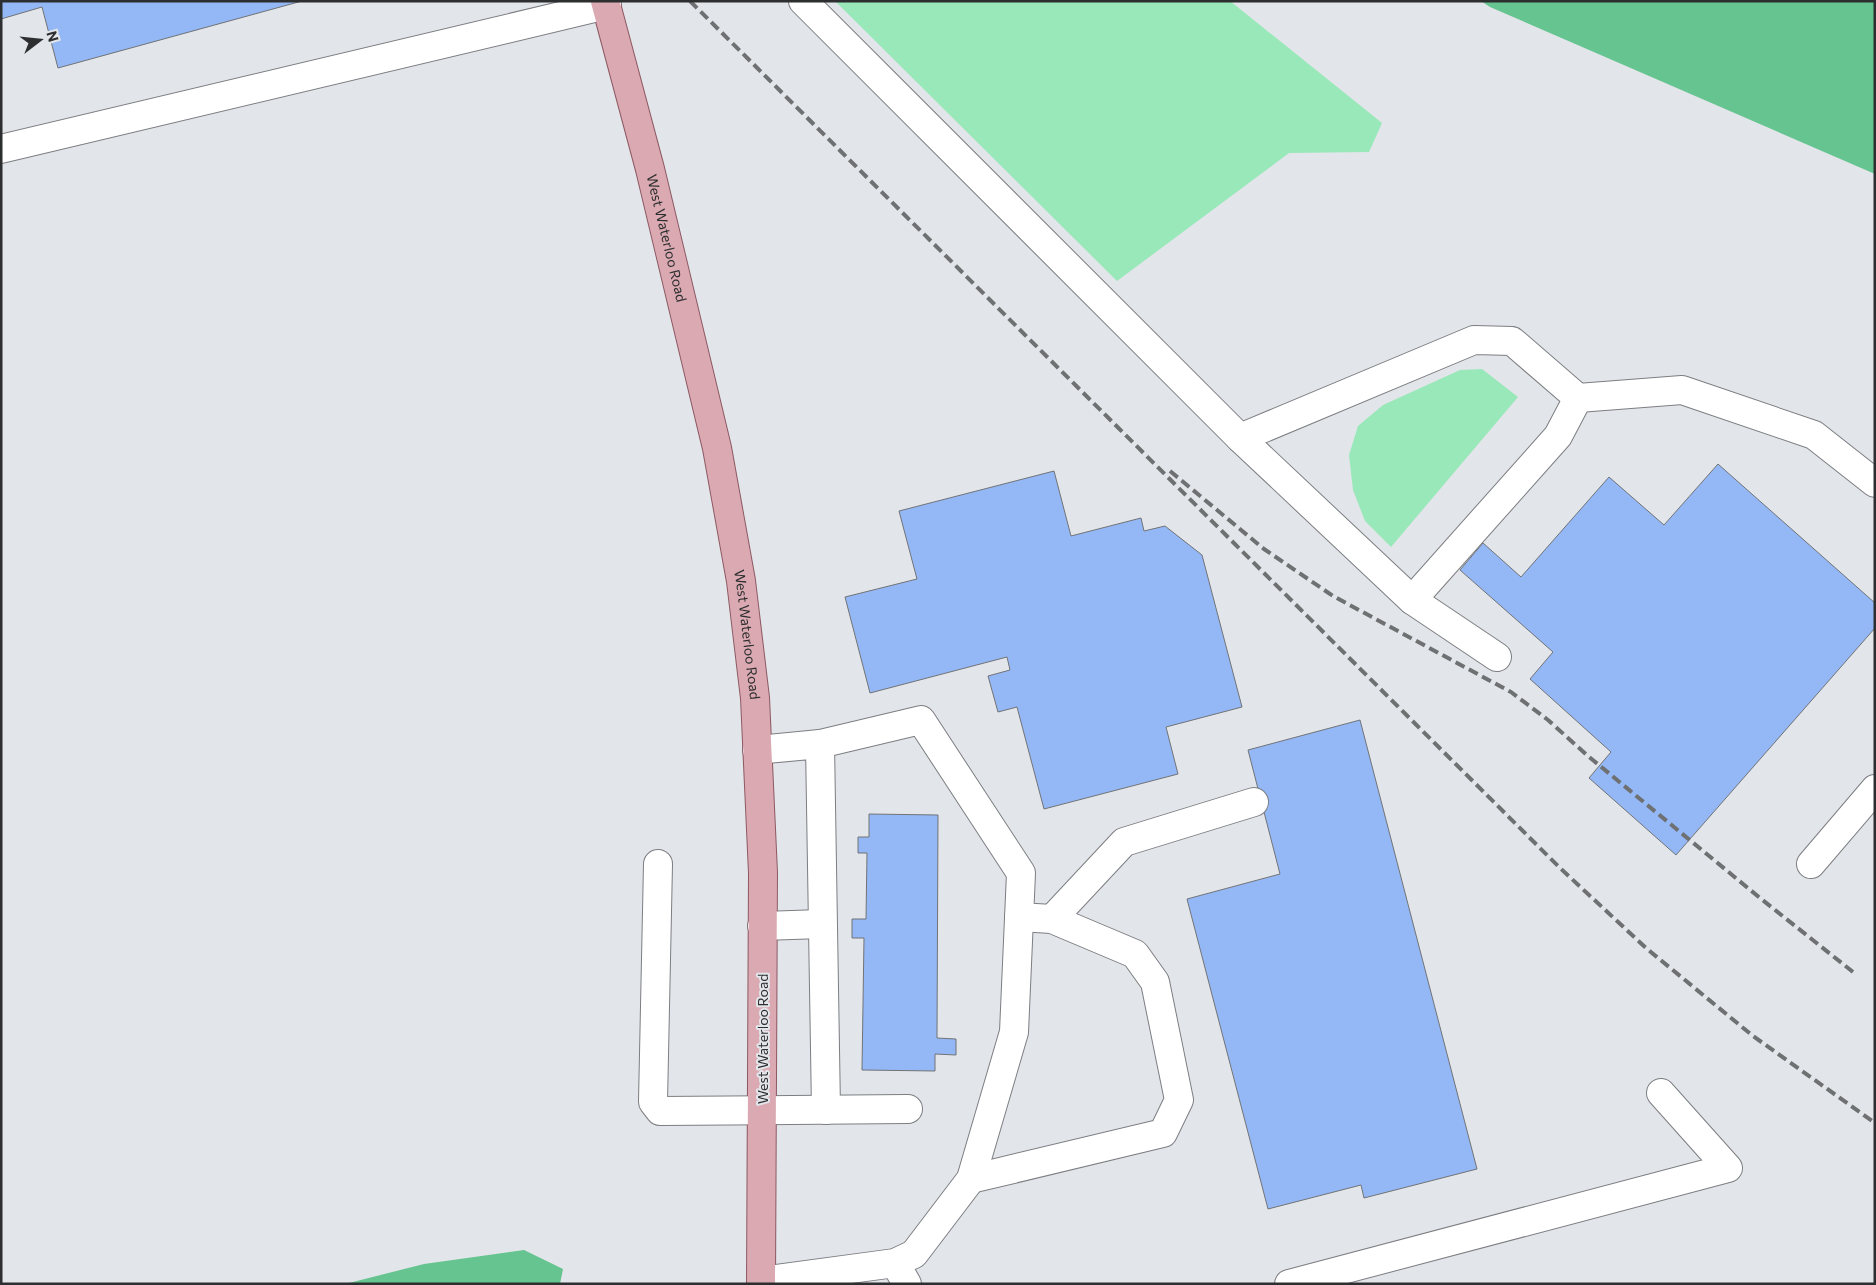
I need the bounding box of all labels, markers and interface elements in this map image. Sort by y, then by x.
north arrow [15,15,65,65]
text: N [43,29,63,44]
street label: West Waterloo Road [644,172,691,304]
street label: West Waterloo Road [731,568,764,700]
street label: West Waterloo Road [754,974,771,1104]

